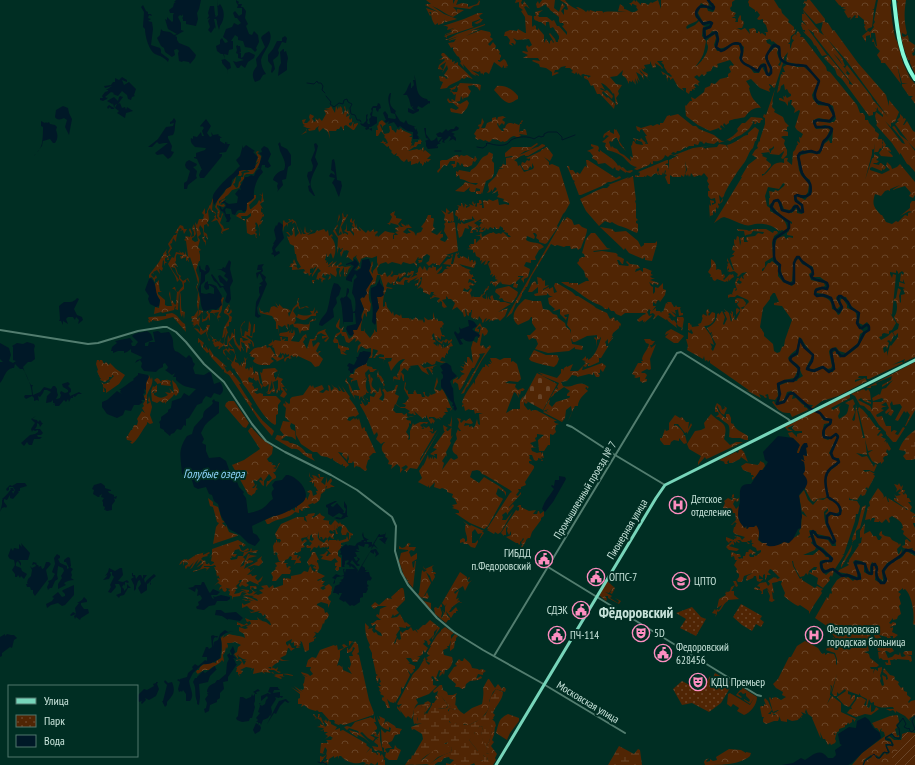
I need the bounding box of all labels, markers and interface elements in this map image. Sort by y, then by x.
street label: Промышленный проезд № 7 [550,439,620,541]
water label: Голубые озера [183,466,246,481]
place label: Детское отделение [691,492,732,519]
hospital icon: Детское отделение [668,495,688,515]
street label: Пионерная улица [604,496,650,562]
place label: ГИБДД п.Федоровский [472,546,531,573]
public building icon: ГИБДД п.Федоровский [534,549,554,569]
public building icon: ОГПС-7 [586,567,606,587]
place label: ОГПС-7 [609,570,637,584]
school or university icon: ЦПТО [671,571,691,591]
place label: ЦПТО [694,574,716,588]
public building icon: СДЭК [571,600,591,620]
place label: СДЭК [547,603,569,617]
district label: Фёдоровский [599,603,674,622]
place label: Федоровская городская больница [827,622,905,649]
theatre icon: 5D [631,623,651,643]
public building icon: ПЧ-114 [547,625,567,645]
hospital icon: Федоровская городская больница [804,625,824,645]
place label: 5D [654,626,665,640]
place label: ПЧ-114 [570,628,599,642]
place label: Федоровский 628456 [676,640,729,667]
public building icon: Федоровский 628456 [653,643,673,663]
theatre icon: КДЦ Премьер [688,672,708,692]
place label: КДЦ Премьер [711,675,765,689]
street label: Московская улица [554,678,622,726]
legend [8,685,138,757]
text: Улица [44,693,69,708]
text: Парк [44,713,65,728]
text: Вода [44,733,65,748]

